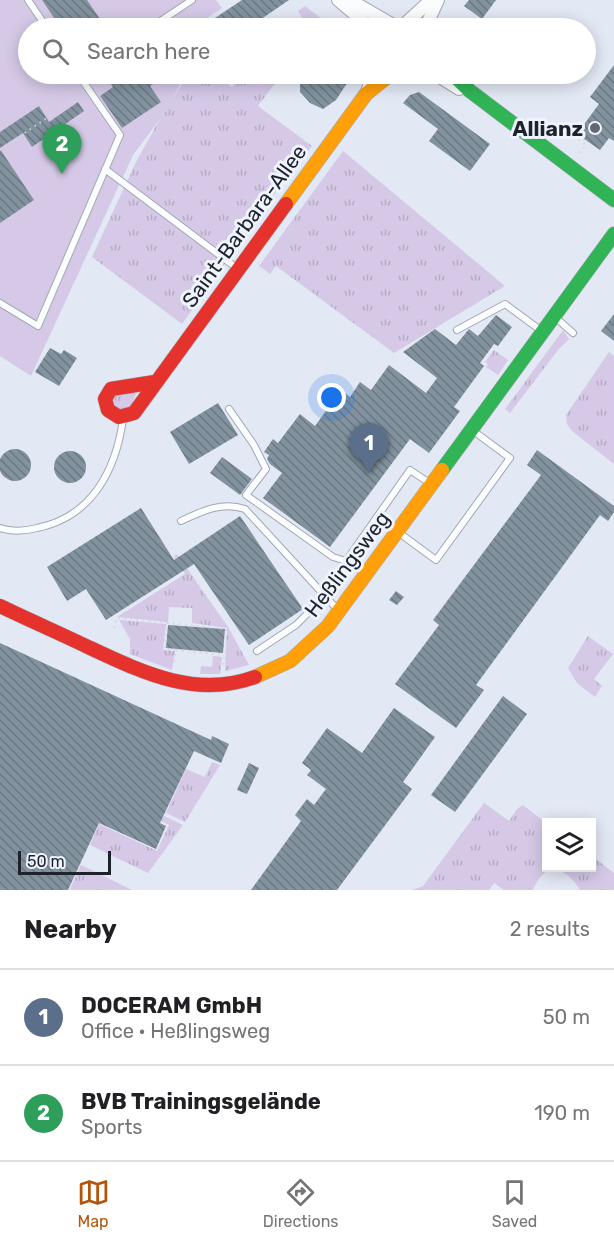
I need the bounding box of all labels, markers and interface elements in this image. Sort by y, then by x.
search box [18,18,596,84]
icon: search [39,35,72,68]
text: Search here [87,38,210,65]
place label: Allianz [512,116,583,141]
marker: Allianz [588,121,602,135]
pin: 2 [42,124,82,174]
street label: Saint-Barbara-Allee [177,140,311,312]
your location [317,383,346,412]
pin: 1 [350,424,388,473]
street label: Heßlingsweg [299,506,395,622]
map controls [542,818,596,872]
button: layers [542,818,596,872]
scale bar [18,848,111,876]
text: 50 m [27,852,65,871]
text: Nearby [24,914,117,945]
text: 2 results [510,917,590,941]
text: DOCERAM GmbH [81,992,262,1019]
text: 1 [39,1005,48,1029]
text: 50 m [543,1005,590,1029]
text: Office · Heßlingsweg [81,1019,270,1043]
text: BVB Trainingsgelände [81,1088,321,1115]
text: 2 [37,1101,50,1125]
text: 190 m [534,1101,590,1125]
text: Sports [81,1115,142,1139]
tab: Map [77,1176,110,1231]
tab: Directions [263,1176,339,1231]
tab: Saved [492,1176,537,1231]

